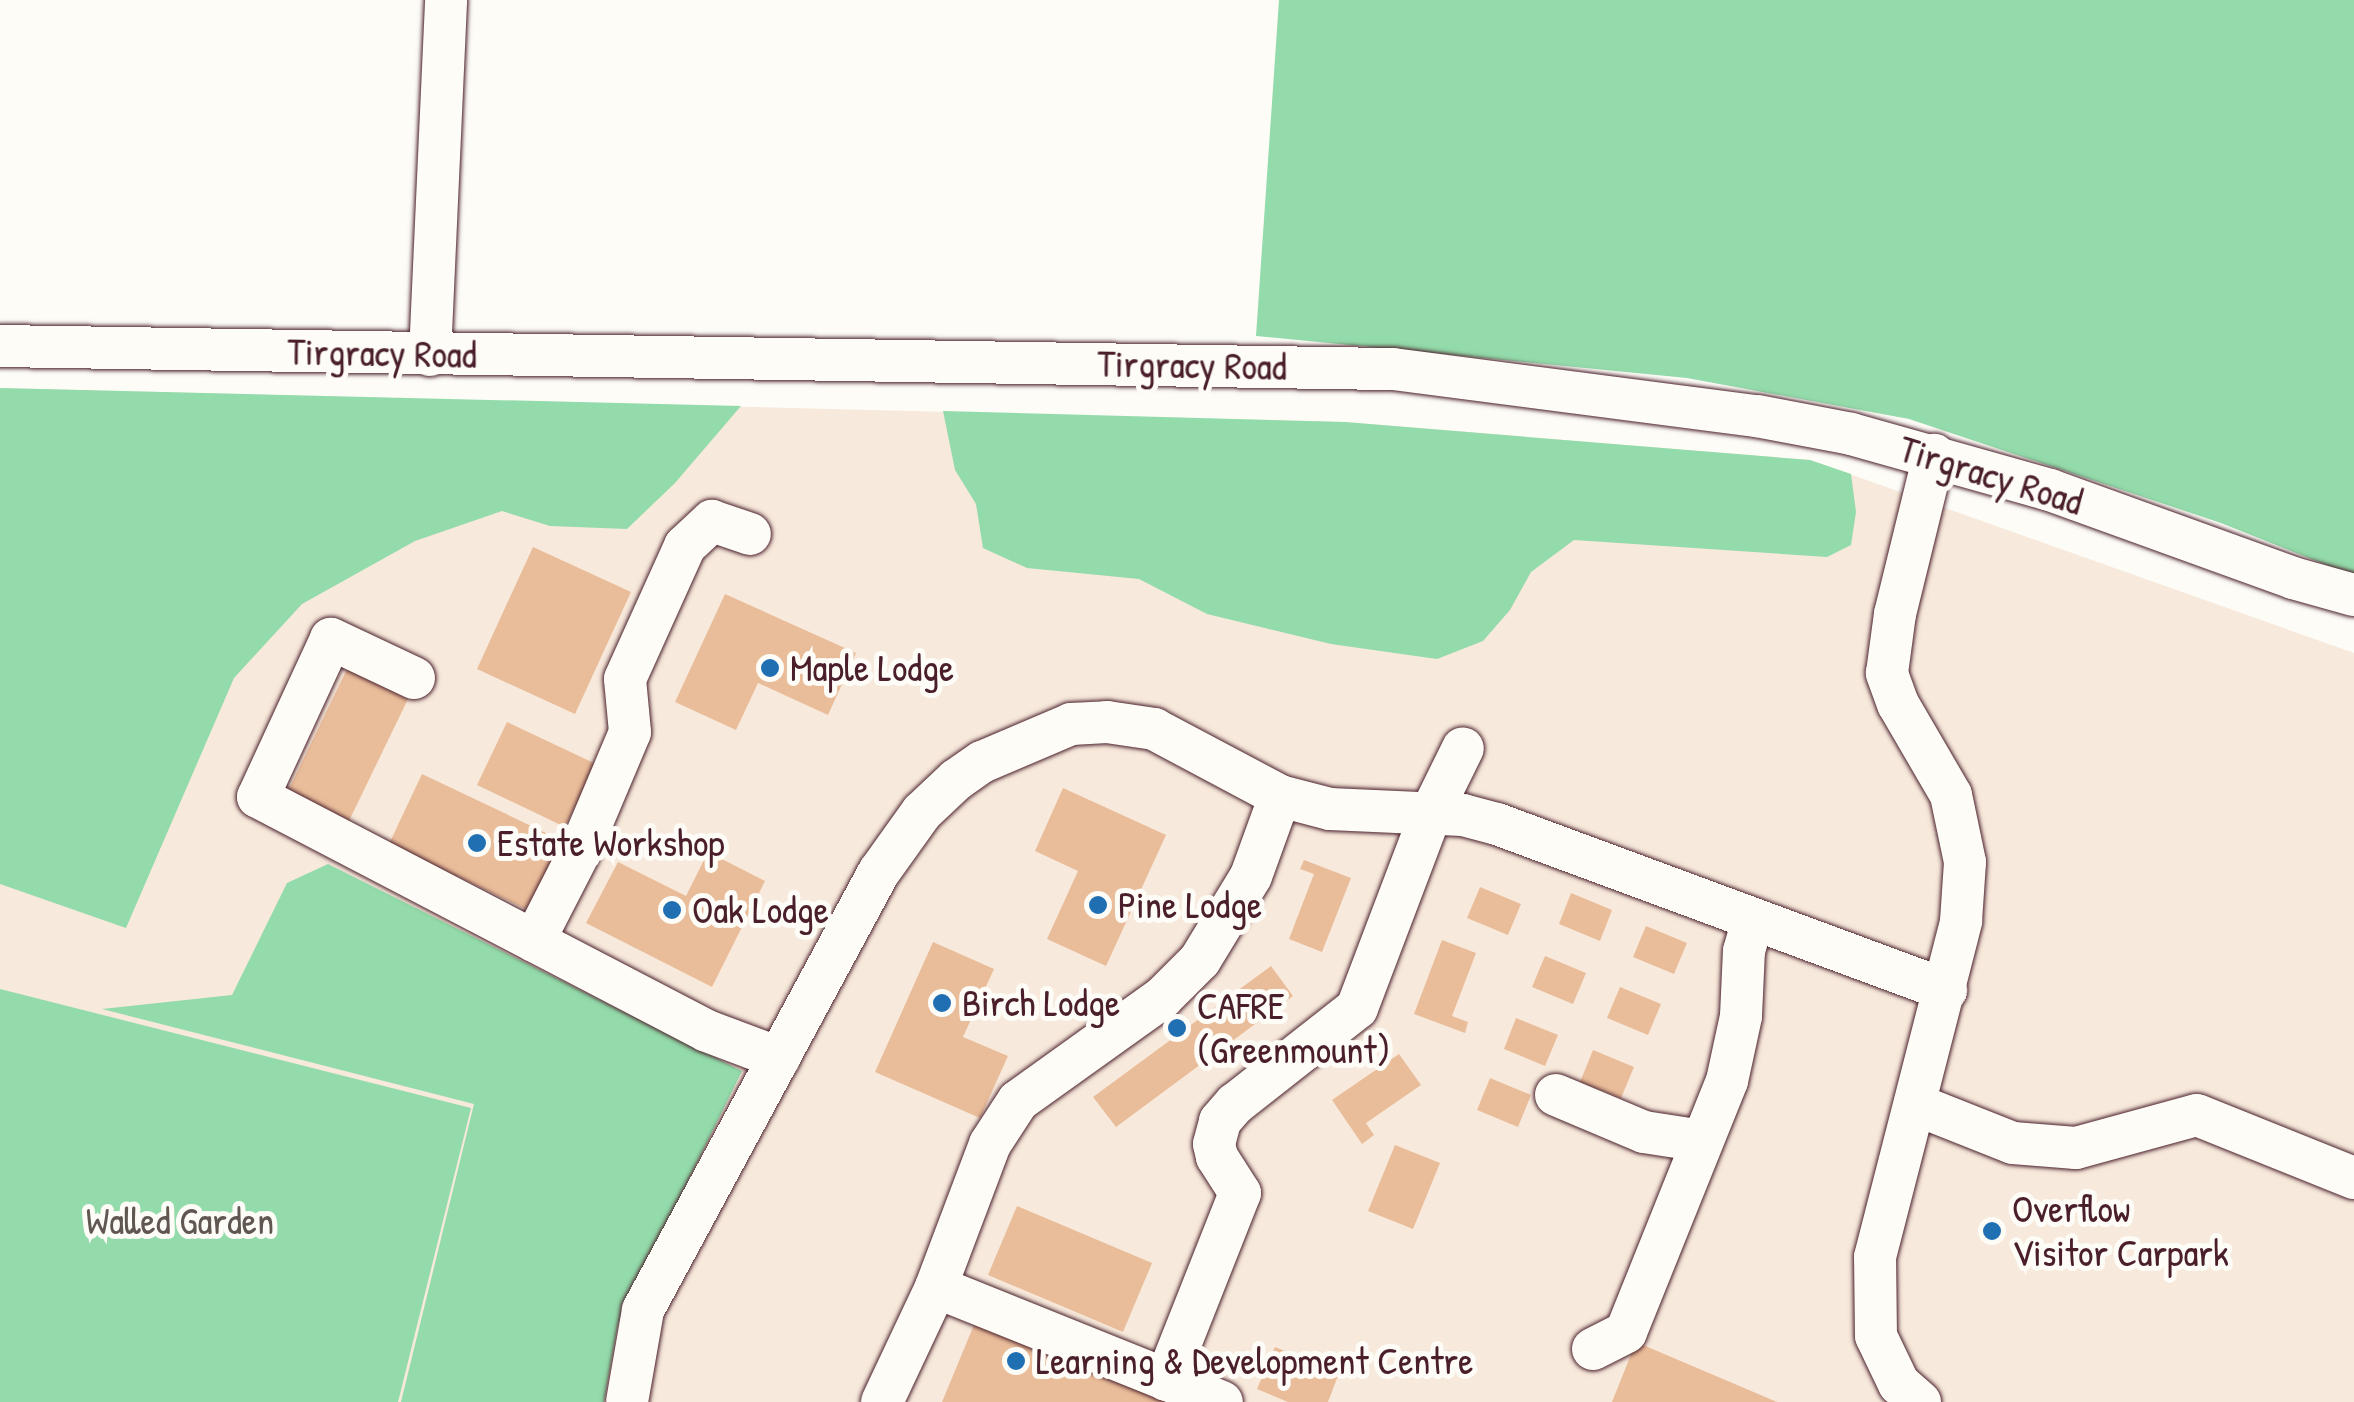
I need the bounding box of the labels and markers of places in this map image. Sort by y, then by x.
place label: Maple Lodge [790,645,954,691]
marker: Maple Lodge [759,657,781,679]
place label: Estate Workshop [497,820,725,866]
marker: Estate Workshop [466,832,488,854]
place label: Pine Lodge [1118,882,1262,928]
place label: Oak Lodge [692,887,829,933]
marker: Pine Lodge [1087,894,1109,916]
marker: Oak Lodge [661,899,683,921]
place label: Birch Lodge [962,980,1120,1026]
place label: CAFRE (Greenmount) [1197,983,1390,1072]
marker: Birch Lodge [931,992,953,1014]
marker: CAFRE (Greenmount) [1166,1017,1188,1039]
place label: Overflow Visitor Carpark [2012,1186,2229,1276]
marker: Overflow Visitor Carpark [1981,1220,2003,1242]
place label: Learning & Development Centre [1036,1338,1473,1384]
marker: Learning & Development Centre [1005,1350,1027,1372]

